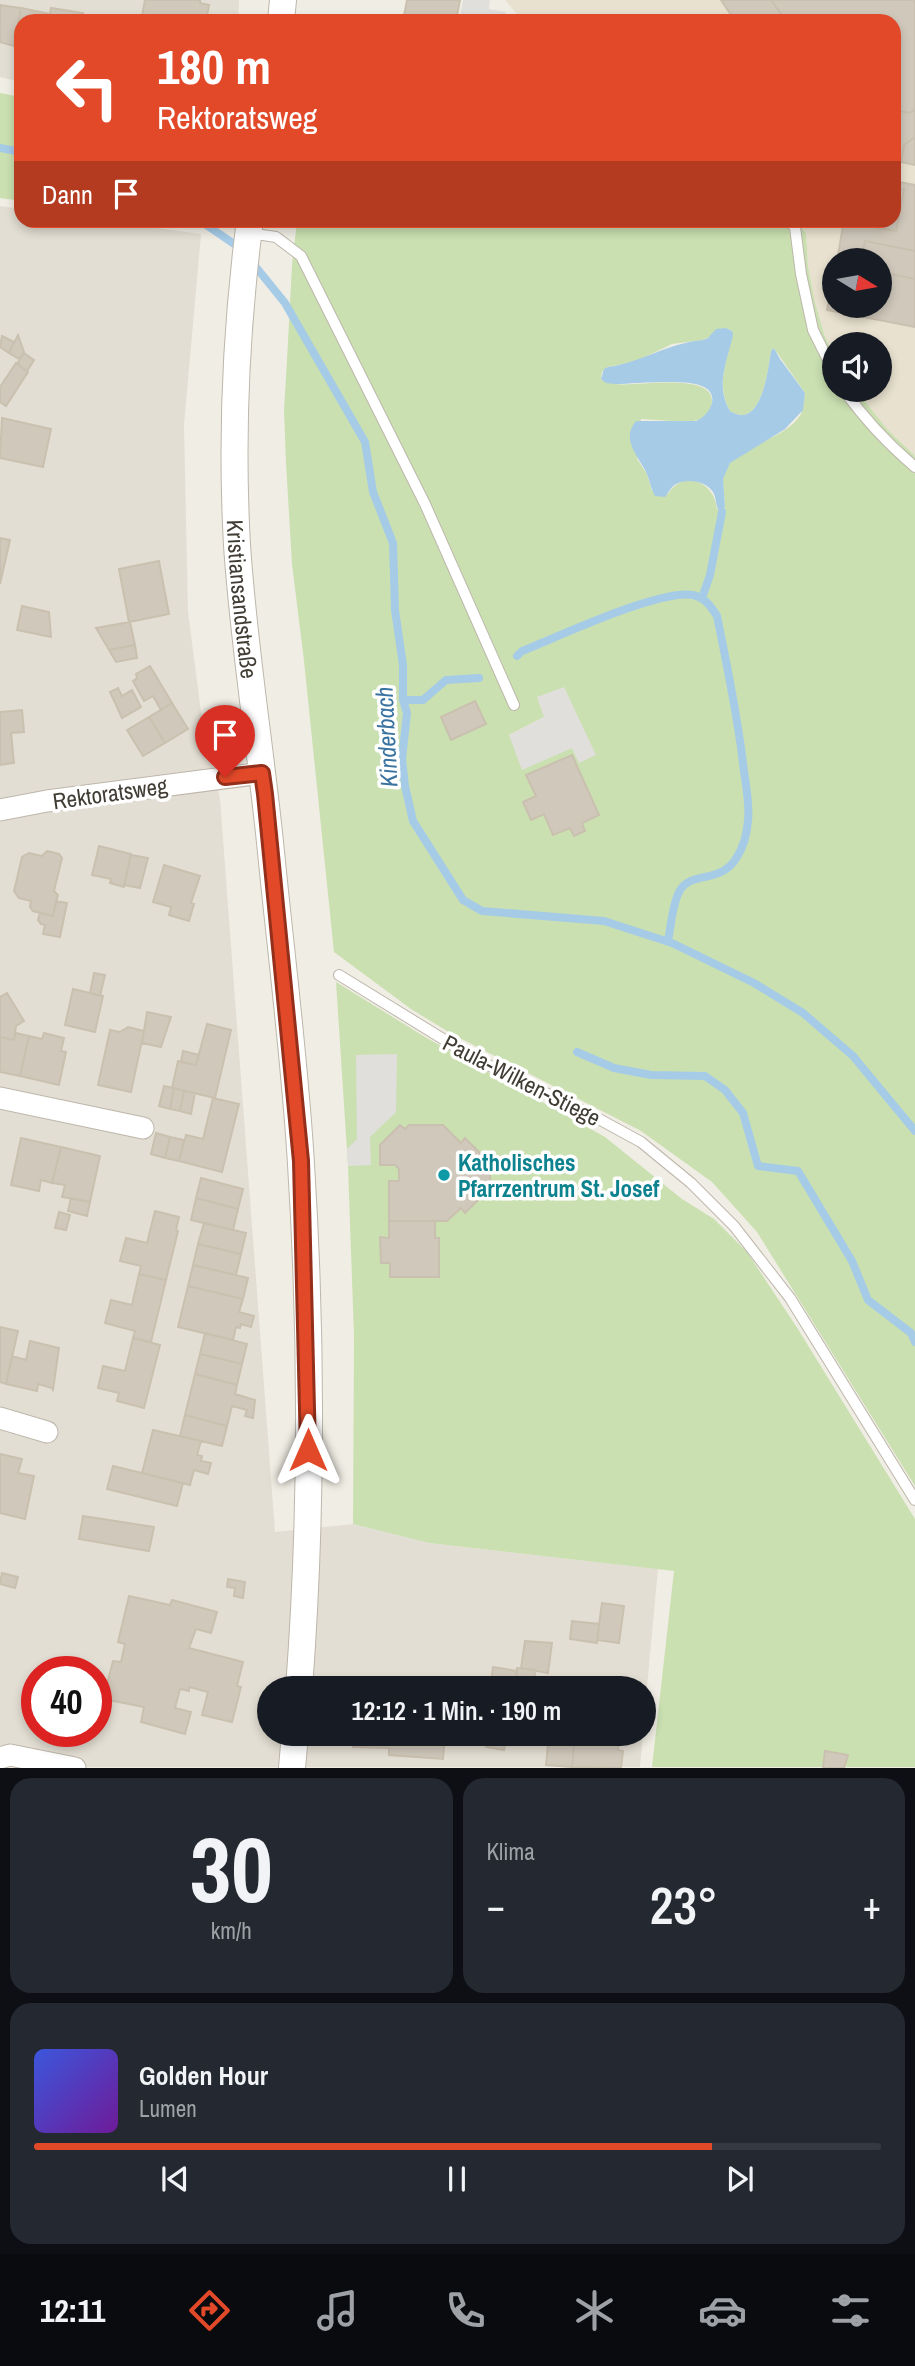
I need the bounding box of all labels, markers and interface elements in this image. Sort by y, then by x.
text: 180 m [157,33,271,99]
icon: left [42,42,133,133]
text: Rektoratsweg [157,96,317,139]
icon: arrive [107,175,145,213]
text: Dann [42,177,93,212]
north arrow [822,248,892,318]
map controls [822,248,892,402]
button: sound [822,332,892,402]
street label: Kristiansandstraße [220,519,266,680]
water label: Kinderbach [367,686,405,788]
pin [195,705,255,777]
icon: arrive [206,716,244,754]
street label: Rektoratsweg [51,770,170,816]
street label: Paula-Wilken-Stiege [438,1027,606,1133]
place label: Katholisches Pfarrzentrum St. Josef [458,1147,660,1204]
marker: Katholisches Pfarrzentrum St. Josef [436,1167,452,1183]
position arrow [271,1413,345,1487]
speed limit sign: 40 [21,1656,112,1747]
text: 12:12 · 1 Min. · 190 m [352,1693,561,1728]
text: 30 [190,1808,273,1930]
text: Klima [487,1836,535,1867]
text: 23° [650,1870,718,1940]
text: − [487,1880,505,1931]
text: + [863,1880,881,1931]
text: km/h [211,1915,252,1946]
text: Golden Hour [139,2058,268,2093]
text: Lumen [139,2093,197,2124]
icon: previous [156,2160,194,2198]
icon: pause [438,2160,476,2198]
icon: next [721,2160,759,2198]
icon: directions [185,2286,234,2335]
icon: music [313,2286,362,2335]
icon: phone [441,2286,490,2335]
icon: climate [570,2286,619,2335]
icon: car [698,2286,747,2335]
icon: filters [826,2286,875,2335]
text: 12:11 [40,2289,105,2332]

